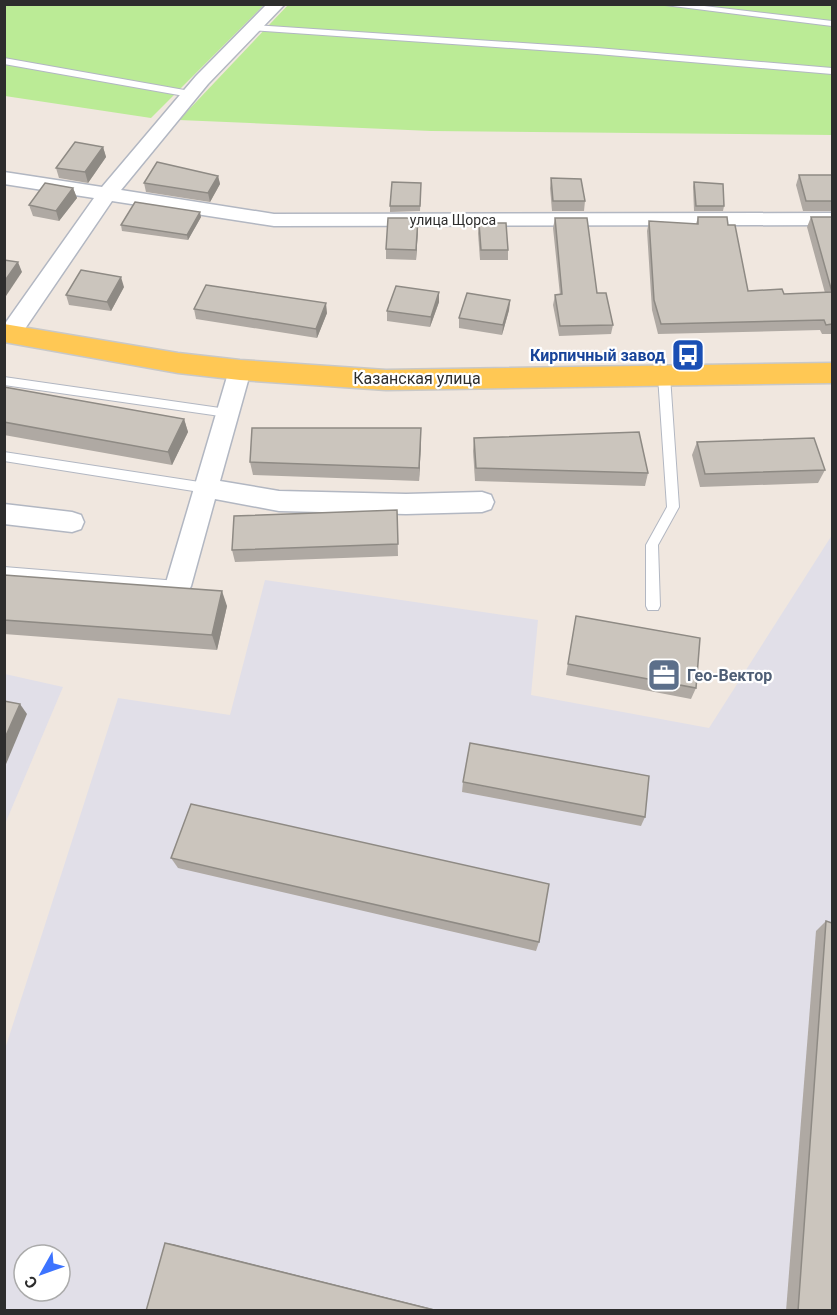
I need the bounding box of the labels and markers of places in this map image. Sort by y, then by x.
bus stop icon: Кирпичный завод [670,337,706,373]
place label: Кирпичный завод [530,346,665,365]
office icon: Гео-Вектор [646,657,682,693]
place label: Гео-Вектор [687,666,772,685]

